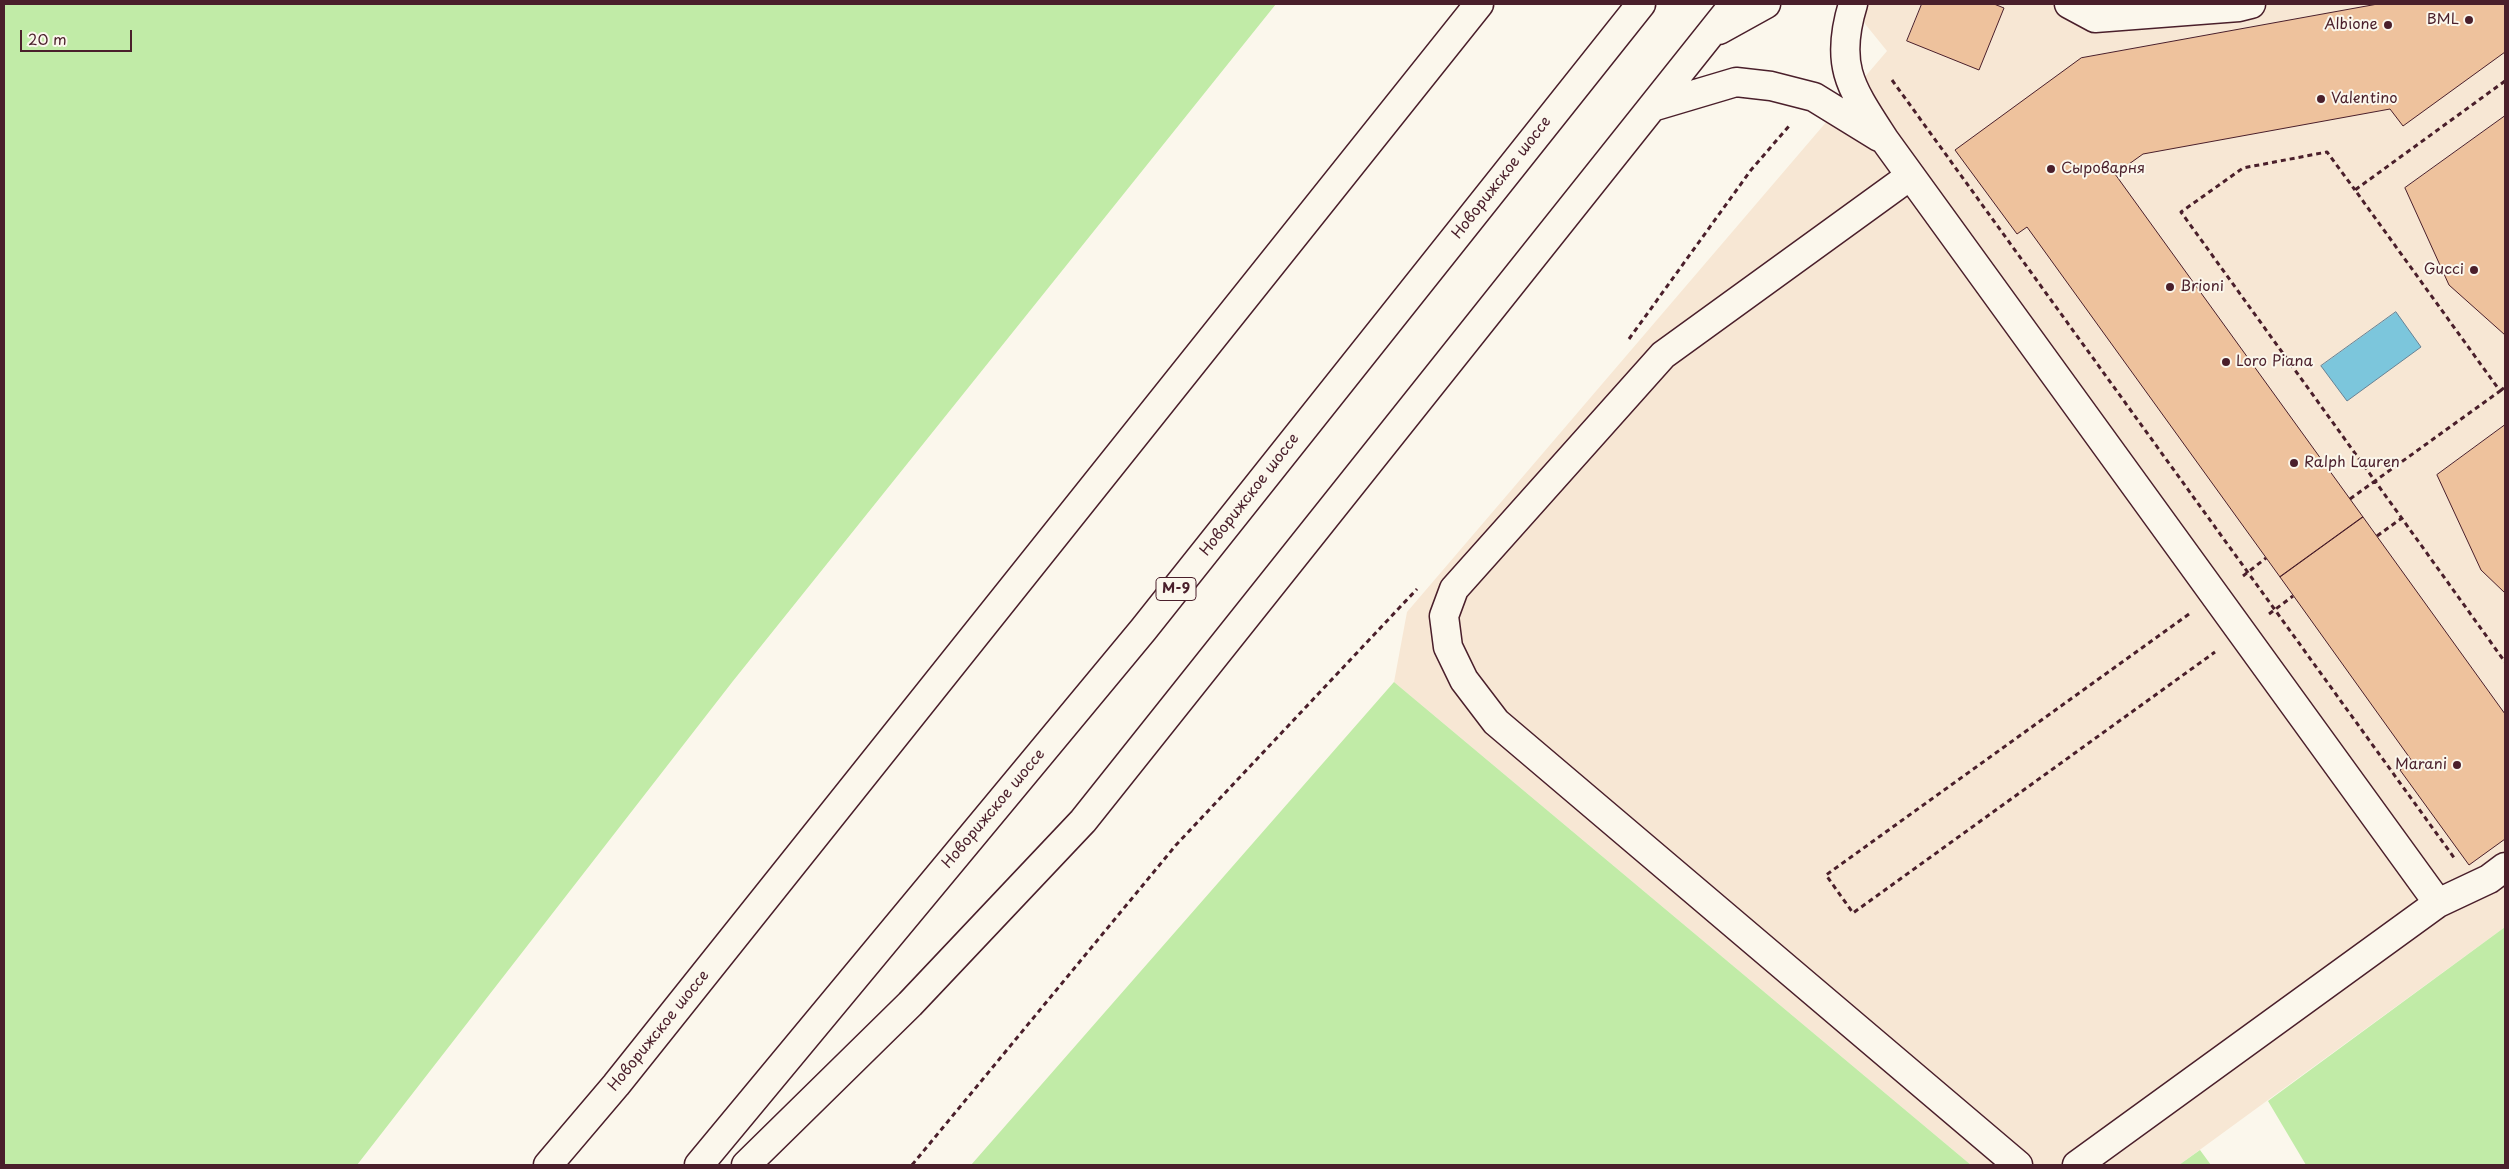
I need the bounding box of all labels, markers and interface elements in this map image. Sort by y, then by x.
place label: BML [2427,11,2459,29]
marker: BML [2463,14,2475,26]
place label: Albione [2324,16,2378,34]
marker: Albione [2382,19,2394,31]
scale bar [22,20,135,52]
text: 20 m [28,27,67,50]
place label: Valentino [2331,90,2398,108]
marker: Valentino [2315,93,2327,105]
street label: Новорижское шоссе [1449,113,1555,243]
place label: Сыроварня [2061,160,2145,178]
marker: Сыроварня [2045,163,2057,175]
place label: Gucci [2424,261,2464,279]
marker: Gucci [2468,264,2480,276]
place label: Brioni [2180,278,2224,296]
marker: Brioni [2164,281,2176,293]
place label: Loro Piana [2236,353,2313,371]
marker: Loro Piana [2220,356,2232,368]
street label: Новорижское шоссе [1197,430,1303,560]
place label: Ralph Lauren [2304,454,2400,472]
marker: Ralph Lauren [2288,457,2300,469]
road number: М-9 [1156,578,1196,600]
street label: Новорижское шоссе [939,746,1049,872]
place label: Marani [2395,756,2447,774]
marker: Marani [2451,759,2463,771]
street label: Новорижское шоссе [605,967,713,1095]

